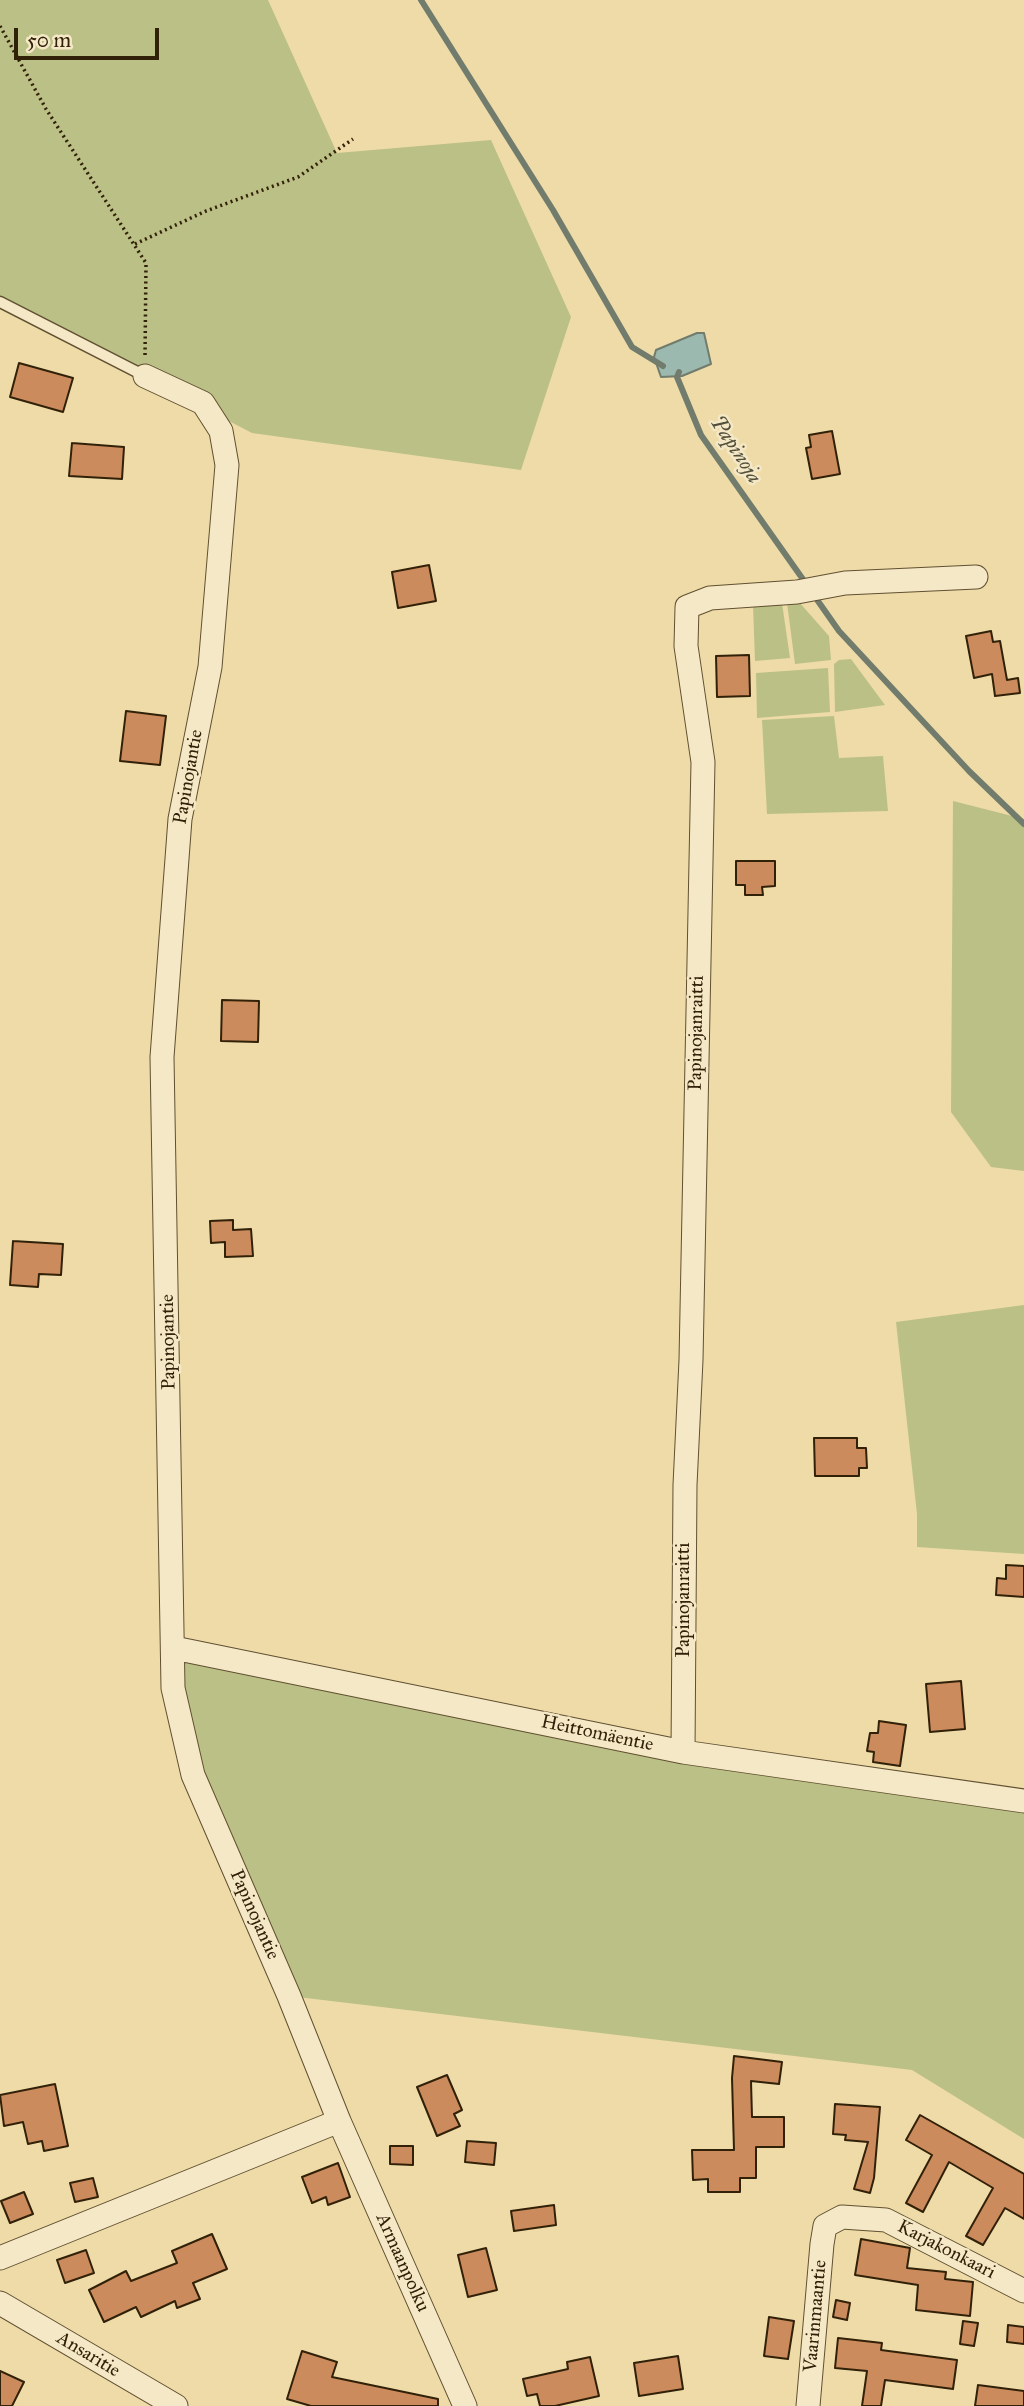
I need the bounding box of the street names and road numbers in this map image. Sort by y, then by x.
street label: Papinojantie [169,728,209,826]
street label: Papinojanraitti [685,975,709,1091]
street label: Papinojantie [157,1294,181,1390]
street label: Papinojanraitti [673,1542,695,1658]
street label: Heittomäentie [539,1711,655,1757]
street label: Papinojantie [224,1867,284,1963]
street label: Armaanpolku [370,2210,434,2316]
street label: Karjakonkaari [893,2216,999,2284]
street label: Vaarinmaantie [800,2259,832,2373]
street label: Ansaritie [52,2327,124,2383]

